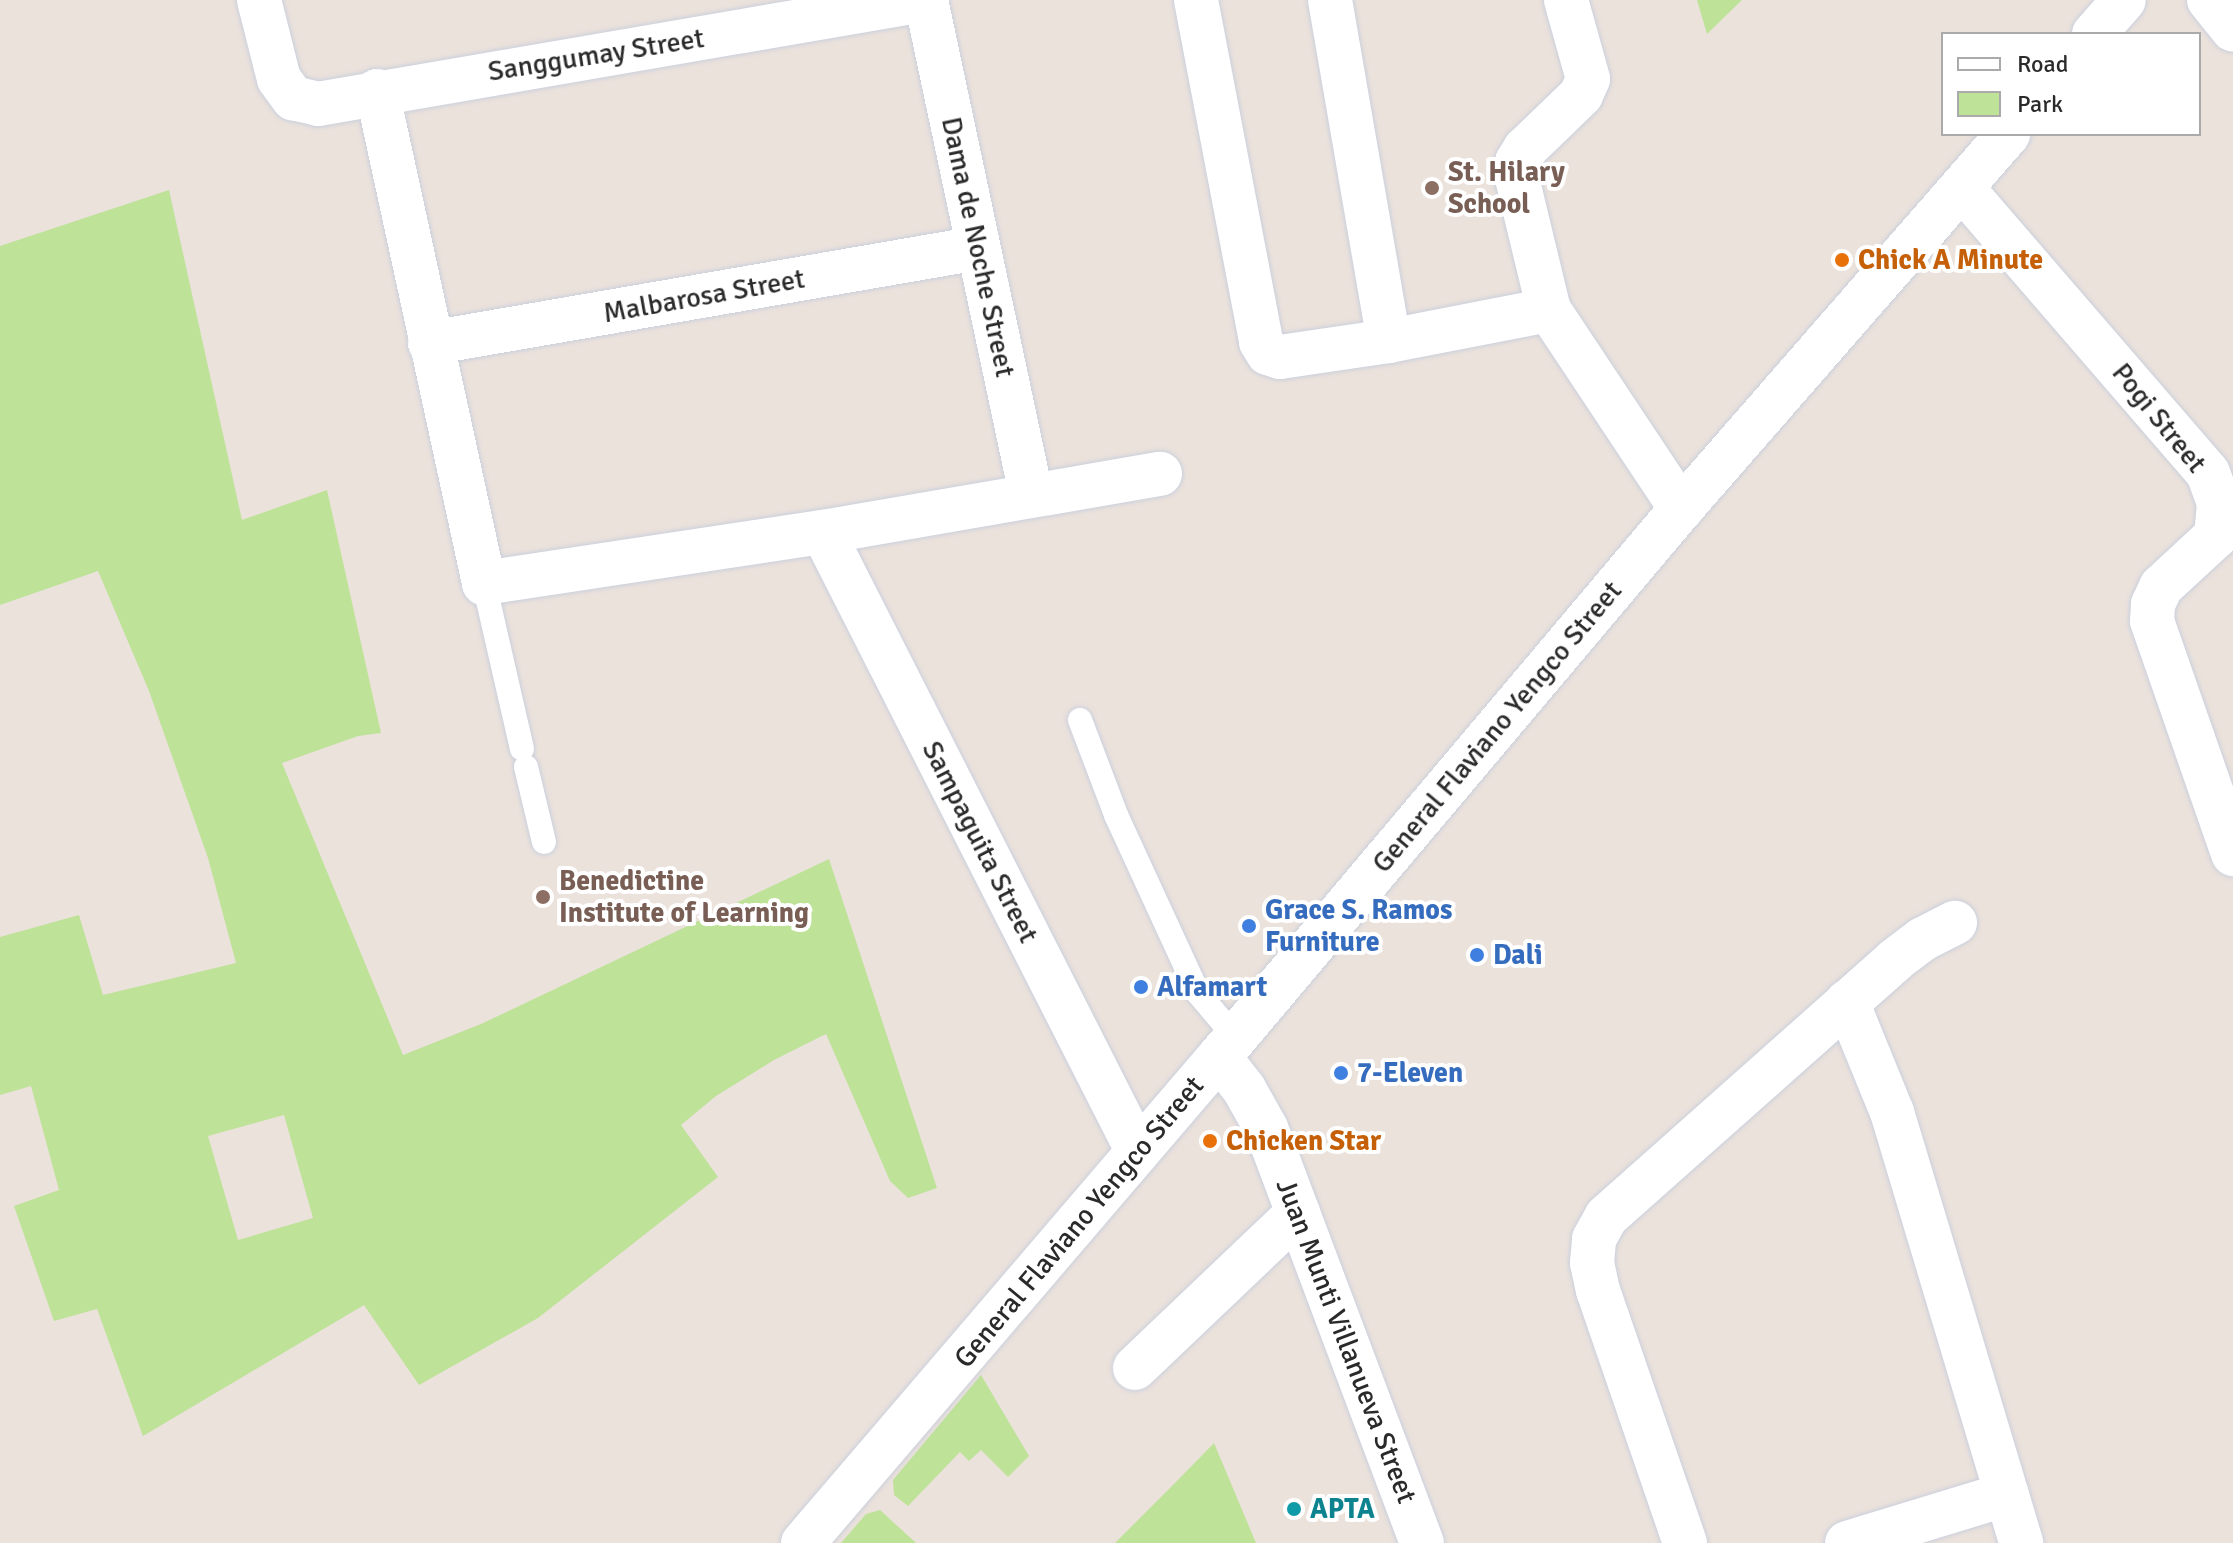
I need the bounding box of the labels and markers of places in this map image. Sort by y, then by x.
place label: St. Hilary School [1448,155,1565,221]
marker: St. Hilary School [1423,179,1441,197]
place label: Chick A Minute [1858,243,2043,277]
marker: Chick A Minute [1833,251,1851,269]
place label: Benedictine Institute of Learning [559,864,809,930]
marker: Benedictine Institute of Learning [534,888,552,906]
place label: Grace S. Ramos Furniture [1265,893,1452,959]
marker: Grace S. Ramos Furniture [1240,917,1258,935]
place label: Dali [1493,938,1542,972]
marker: Dali [1468,946,1486,964]
place label: Alfamart [1157,970,1267,1004]
marker: Alfamart [1132,978,1150,996]
place label: 7-Eleven [1357,1056,1463,1090]
marker: 7-Eleven [1332,1064,1350,1082]
place label: Chicken Star [1226,1124,1381,1158]
marker: Chicken Star [1201,1132,1219,1150]
place label: APTA [1310,1492,1375,1526]
marker: APTA [1285,1500,1303,1518]

